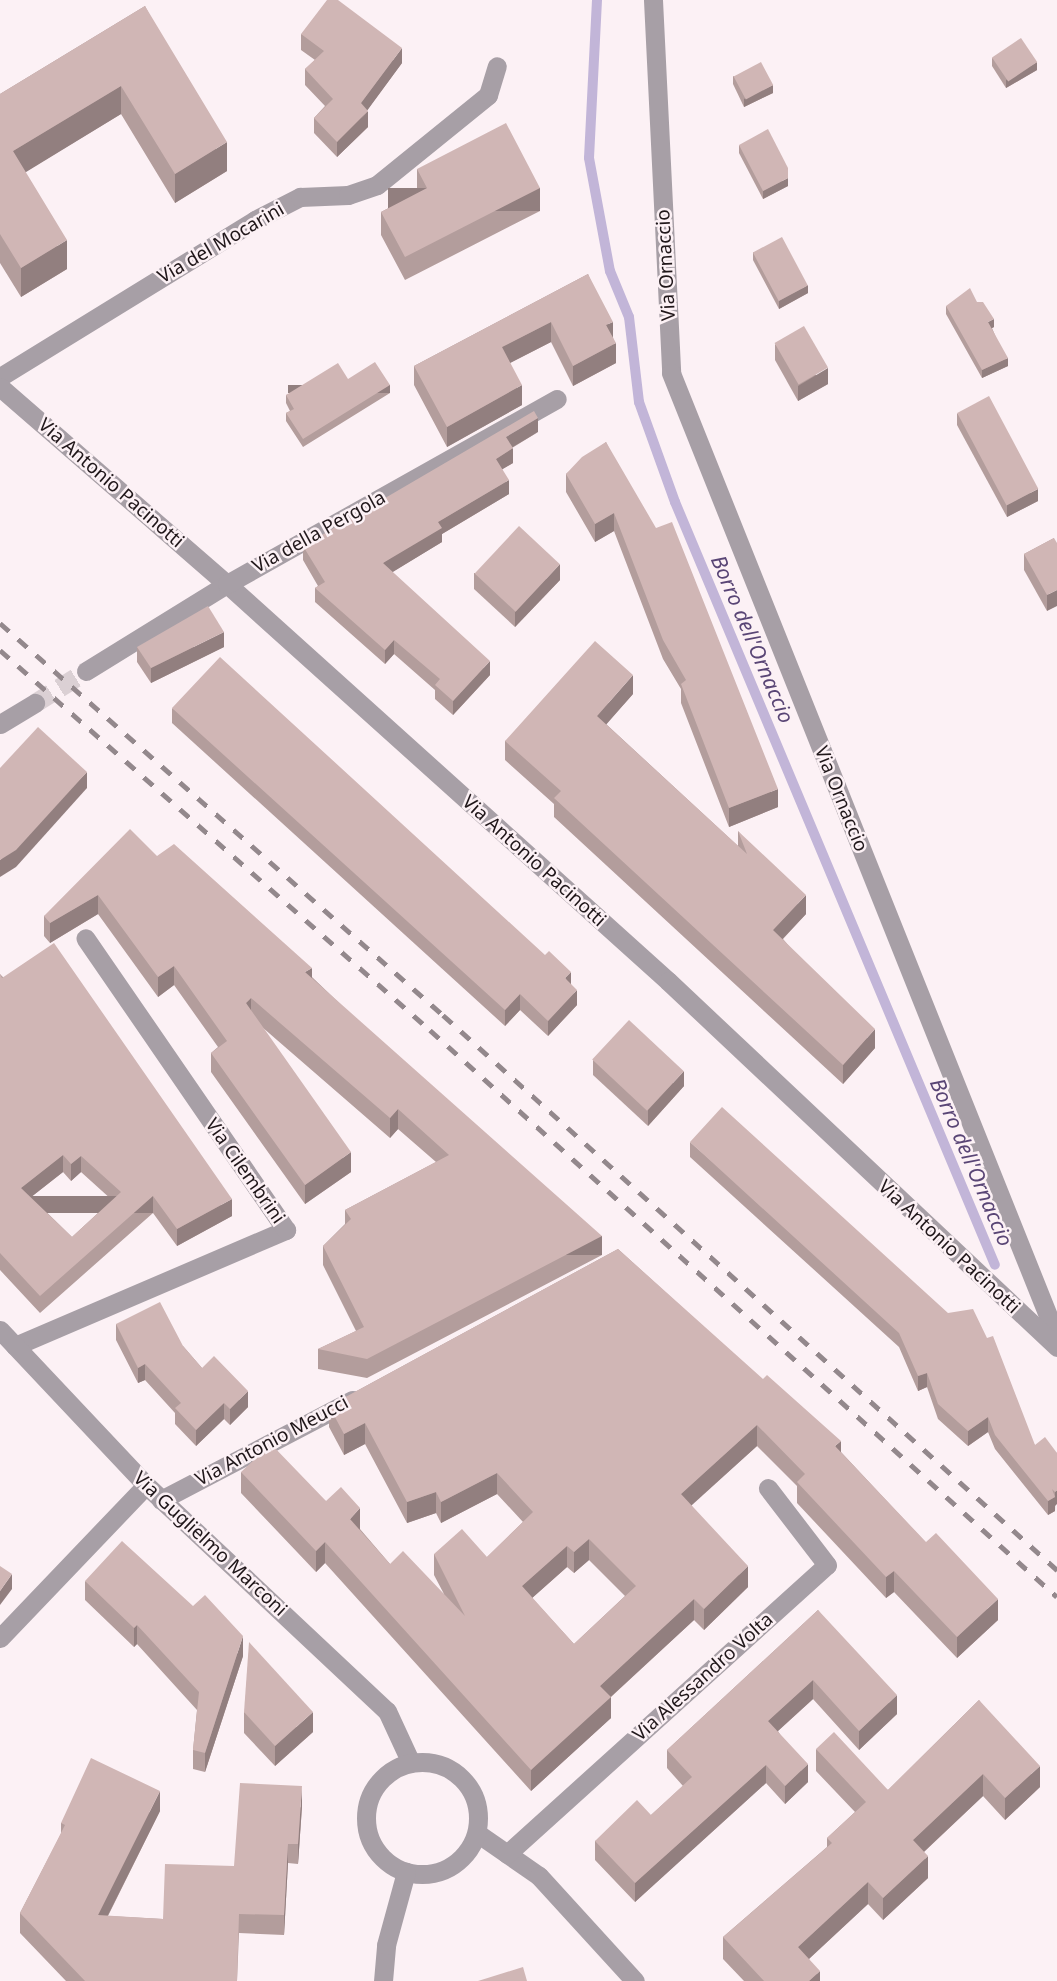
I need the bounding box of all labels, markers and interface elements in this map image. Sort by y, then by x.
street label: Via del Mocarini [154,198,288,288]
street label: Via Ornaccio [652,209,680,321]
street label: Via Antonio Pacinotti [34,414,188,552]
street label: Via della Pergola [249,486,389,578]
water label: Borro dell'Ornaccio [706,551,800,727]
street label: Via Ornaccio [810,743,872,855]
street label: Via Antonio Pacinotti [458,791,610,931]
water label: Borro dell'Ornaccio [925,1074,1019,1250]
street label: Via Cilembrini [200,1114,290,1228]
street label: Via Antonio Pacinotti [873,1175,1025,1319]
street label: Via Antonio Meucci [192,1391,352,1491]
street label: Via Guglielmo Marconi [129,1467,291,1621]
street label: Via Alessandro Volta [628,1608,778,1746]

